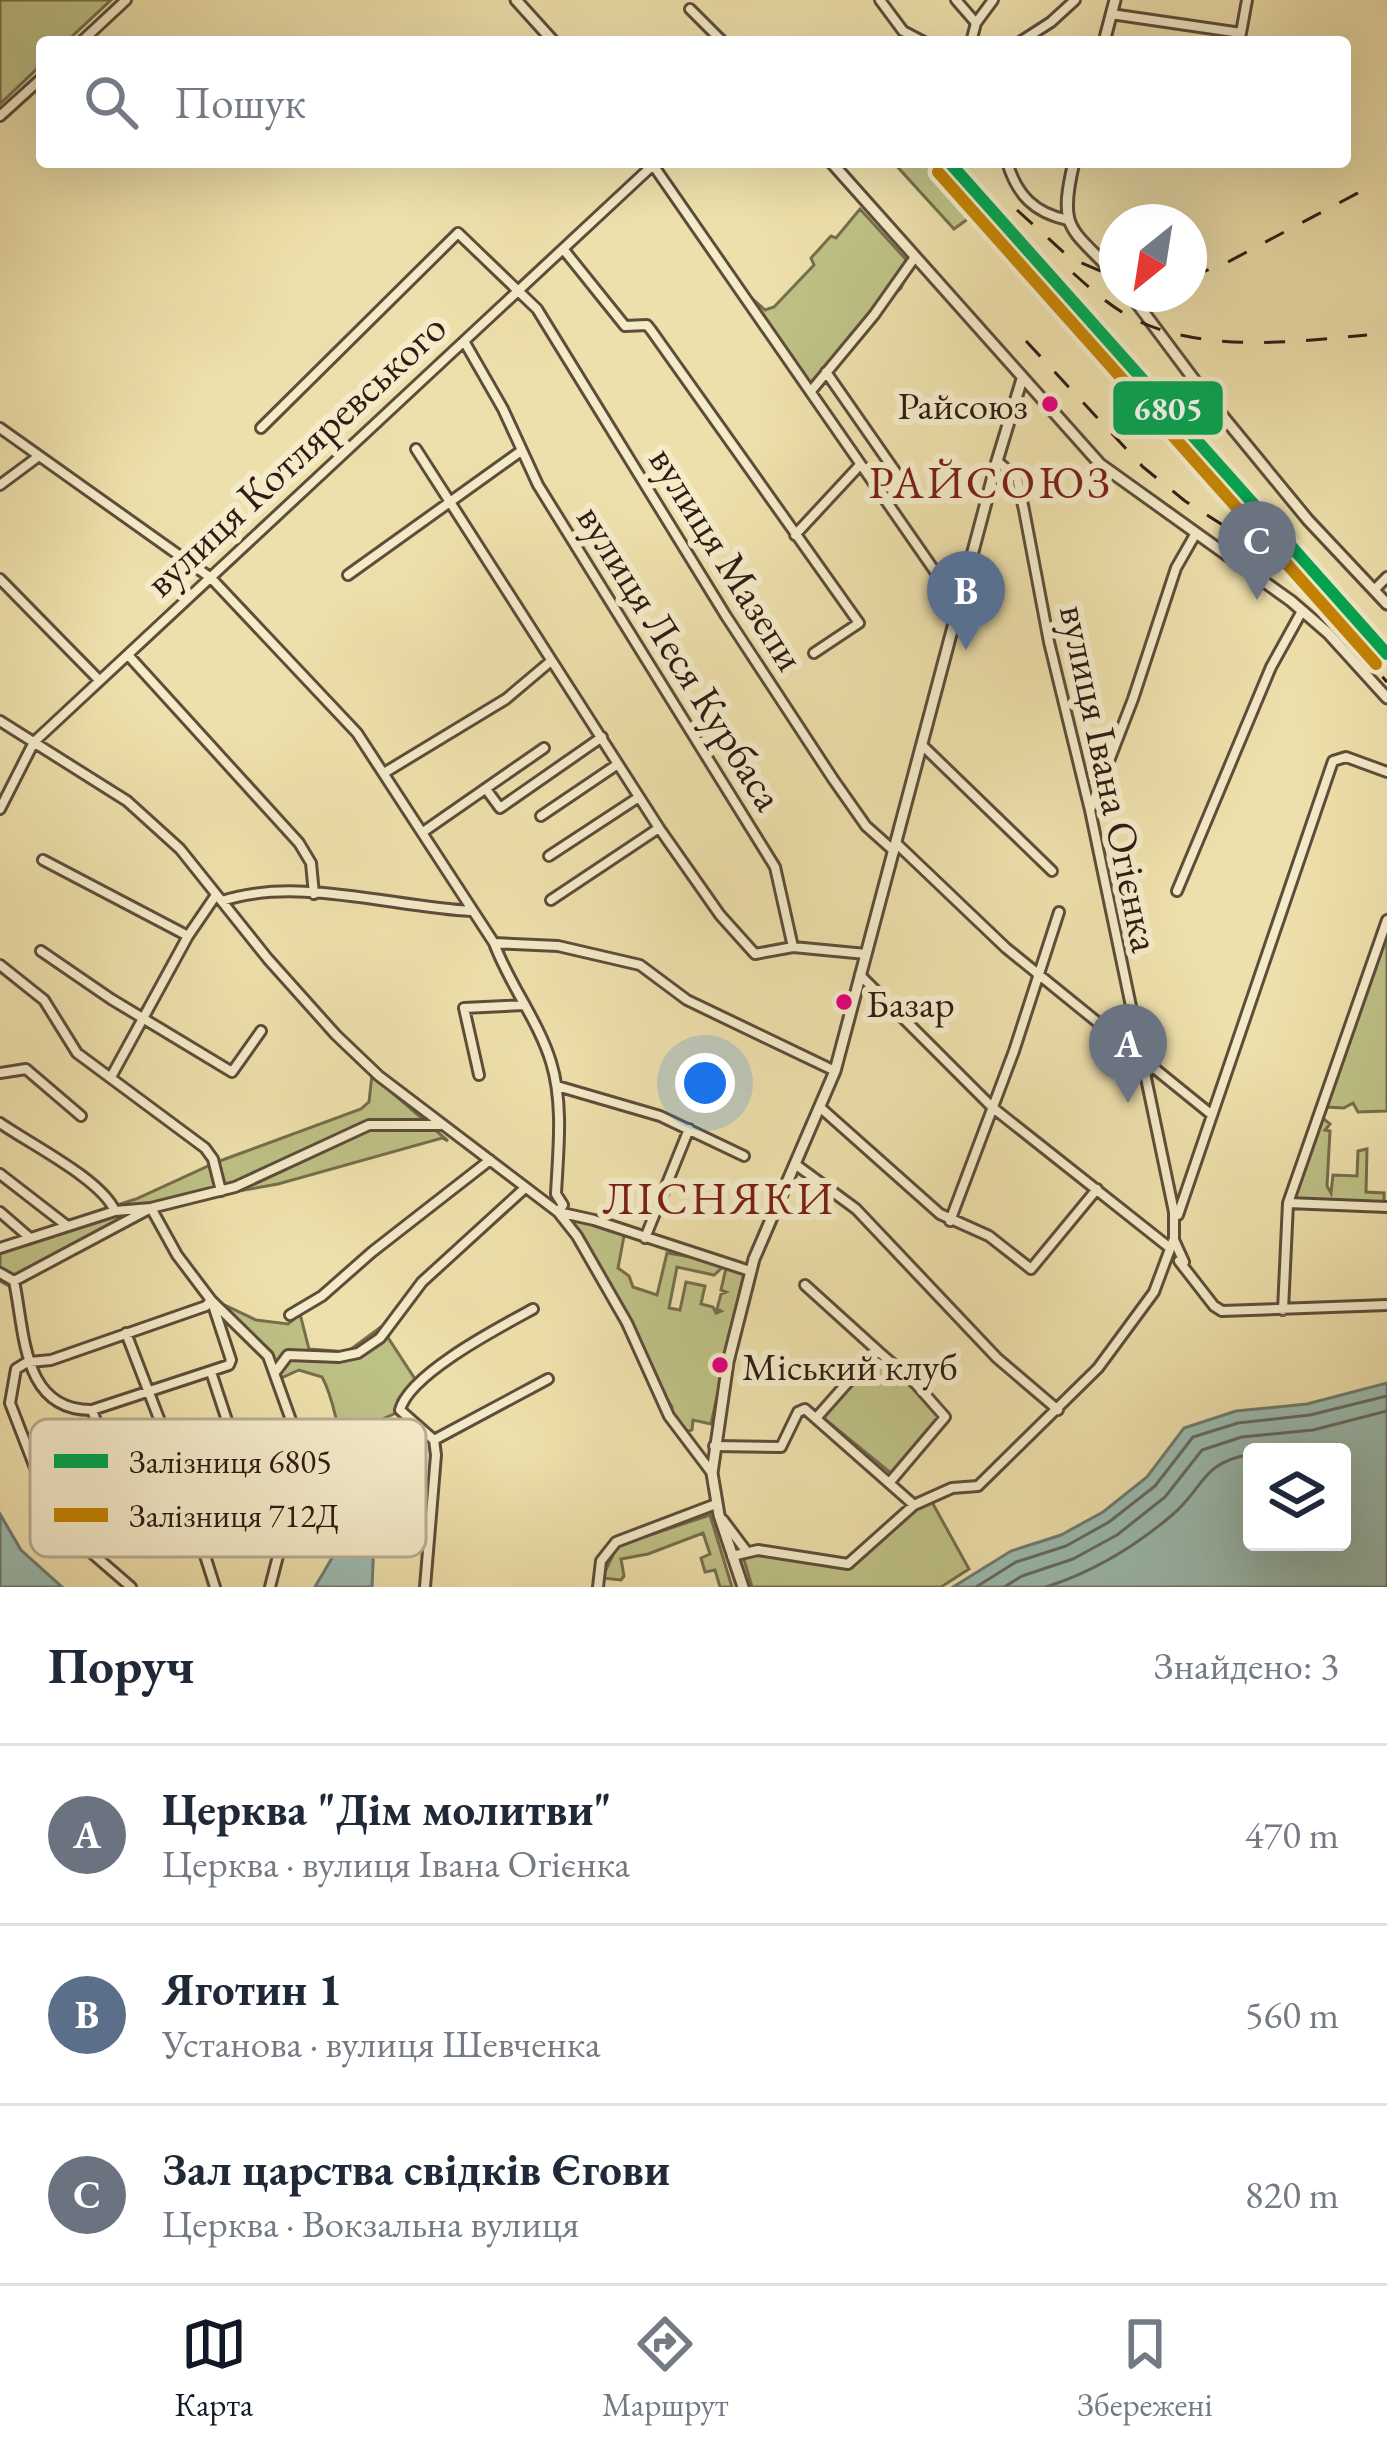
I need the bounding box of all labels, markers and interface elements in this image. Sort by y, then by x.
search box [36,36,1351,168]
icon: search [78,69,144,135]
text: Пошук [174,73,306,131]
north arrow [1099,204,1207,312]
street label: вулиця Котляревського [133,300,458,608]
line badge: 6805 [1111,379,1225,437]
place label: Райсоюз [898,380,1028,431]
text: 6805 [1133,387,1203,430]
marker: Райсоюз [1039,393,1061,415]
street label: вулиця Мазепи [637,436,818,681]
district label: РАЙСОЮЗ [869,453,1113,511]
street label: вулиця Леся Курбаса [564,494,797,821]
pin: C [1218,501,1296,600]
pin: B [927,551,1005,650]
street label: вулиця Івана Огієнка [1047,599,1174,957]
place label: Базар [866,978,955,1029]
marker: Базар [833,991,855,1013]
pin: A [1089,1004,1167,1103]
your location [675,1053,735,1113]
district label: ЛІСНЯКИ [603,1169,835,1227]
place label: Міський клуб [742,1341,958,1392]
marker: Міський клуб [709,1354,731,1376]
legend [30,1419,426,1557]
text: Залізниця 6805 [129,1440,332,1483]
map controls [1243,1443,1351,1551]
button: layers [1243,1443,1351,1551]
text: Залізниця 712Д [129,1494,339,1537]
text: Поруч [48,1632,194,1698]
text: Знайдено: 3 [1154,1640,1339,1691]
text: Церква "Дім молитви" [162,1780,611,1838]
text: A [73,1809,101,1860]
text: 470 m [1245,1809,1339,1860]
text: Церква · вулиця Івана Огієнка [162,1838,630,1889]
text: Яготин 1 [162,1960,342,2018]
text: B [75,1989,99,2040]
text: 560 m [1245,1989,1339,2040]
text: Установа · вулиця Шевченка [162,2018,600,2069]
text: Зал царства свідків Єгови [162,2140,670,2198]
text: C [73,2169,101,2220]
text: 820 m [1245,2169,1339,2220]
text: Церква · Вокзальна вулиця [162,2198,579,2249]
tab: Карта [174,2311,253,2426]
tab: Маршрут [602,2311,728,2426]
tab: Збережені [1077,2311,1213,2426]

